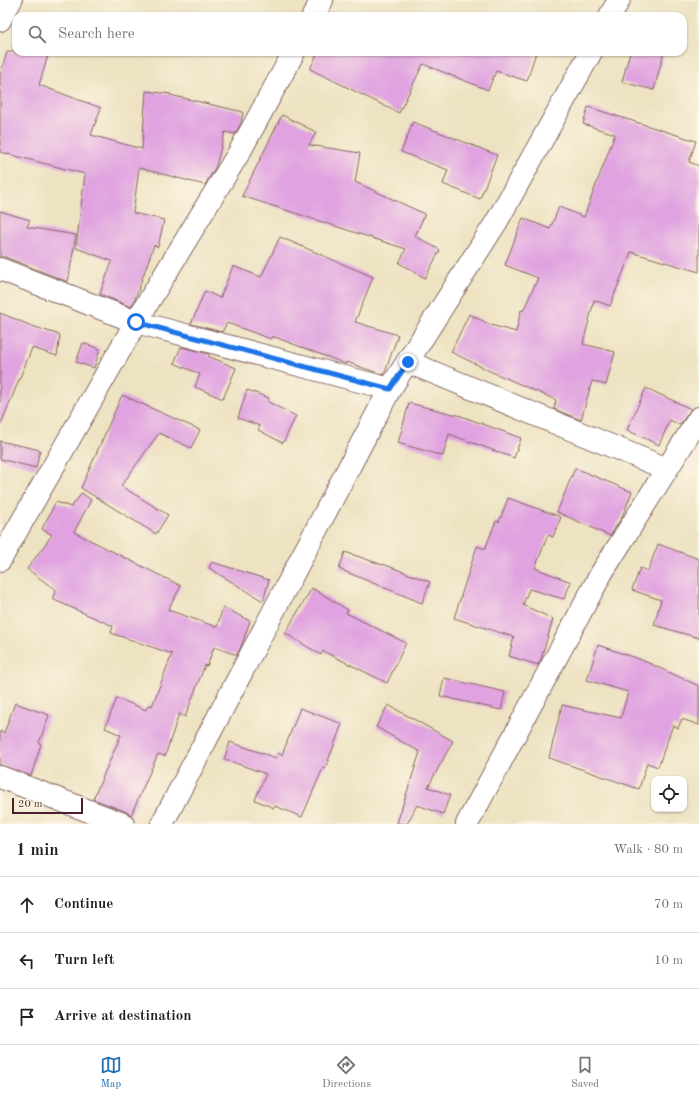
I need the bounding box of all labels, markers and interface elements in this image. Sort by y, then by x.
search box [12,12,687,56]
icon: search [26,23,48,45]
text: Search here [58,27,135,42]
route start [127,313,145,331]
route end [399,353,417,371]
map controls [651,776,687,812]
button: locate [651,776,687,812]
scale bar [12,796,83,815]
text: 20 m [18,799,43,810]
text: 1 min [16,842,59,859]
text: Walk · 80 m [614,843,683,856]
icon: ahead [16,894,38,916]
text: Continue [54,897,113,912]
text: 70 m [654,898,683,911]
icon: left [16,950,38,972]
text: Turn left [54,953,114,968]
text: 10 m [654,954,683,967]
icon: arrive [16,1006,38,1028]
text: Arrive at destination [54,1009,192,1024]
tab: Map [100,1054,122,1092]
tab: Directions [322,1054,371,1092]
tab: Saved [571,1054,599,1092]

